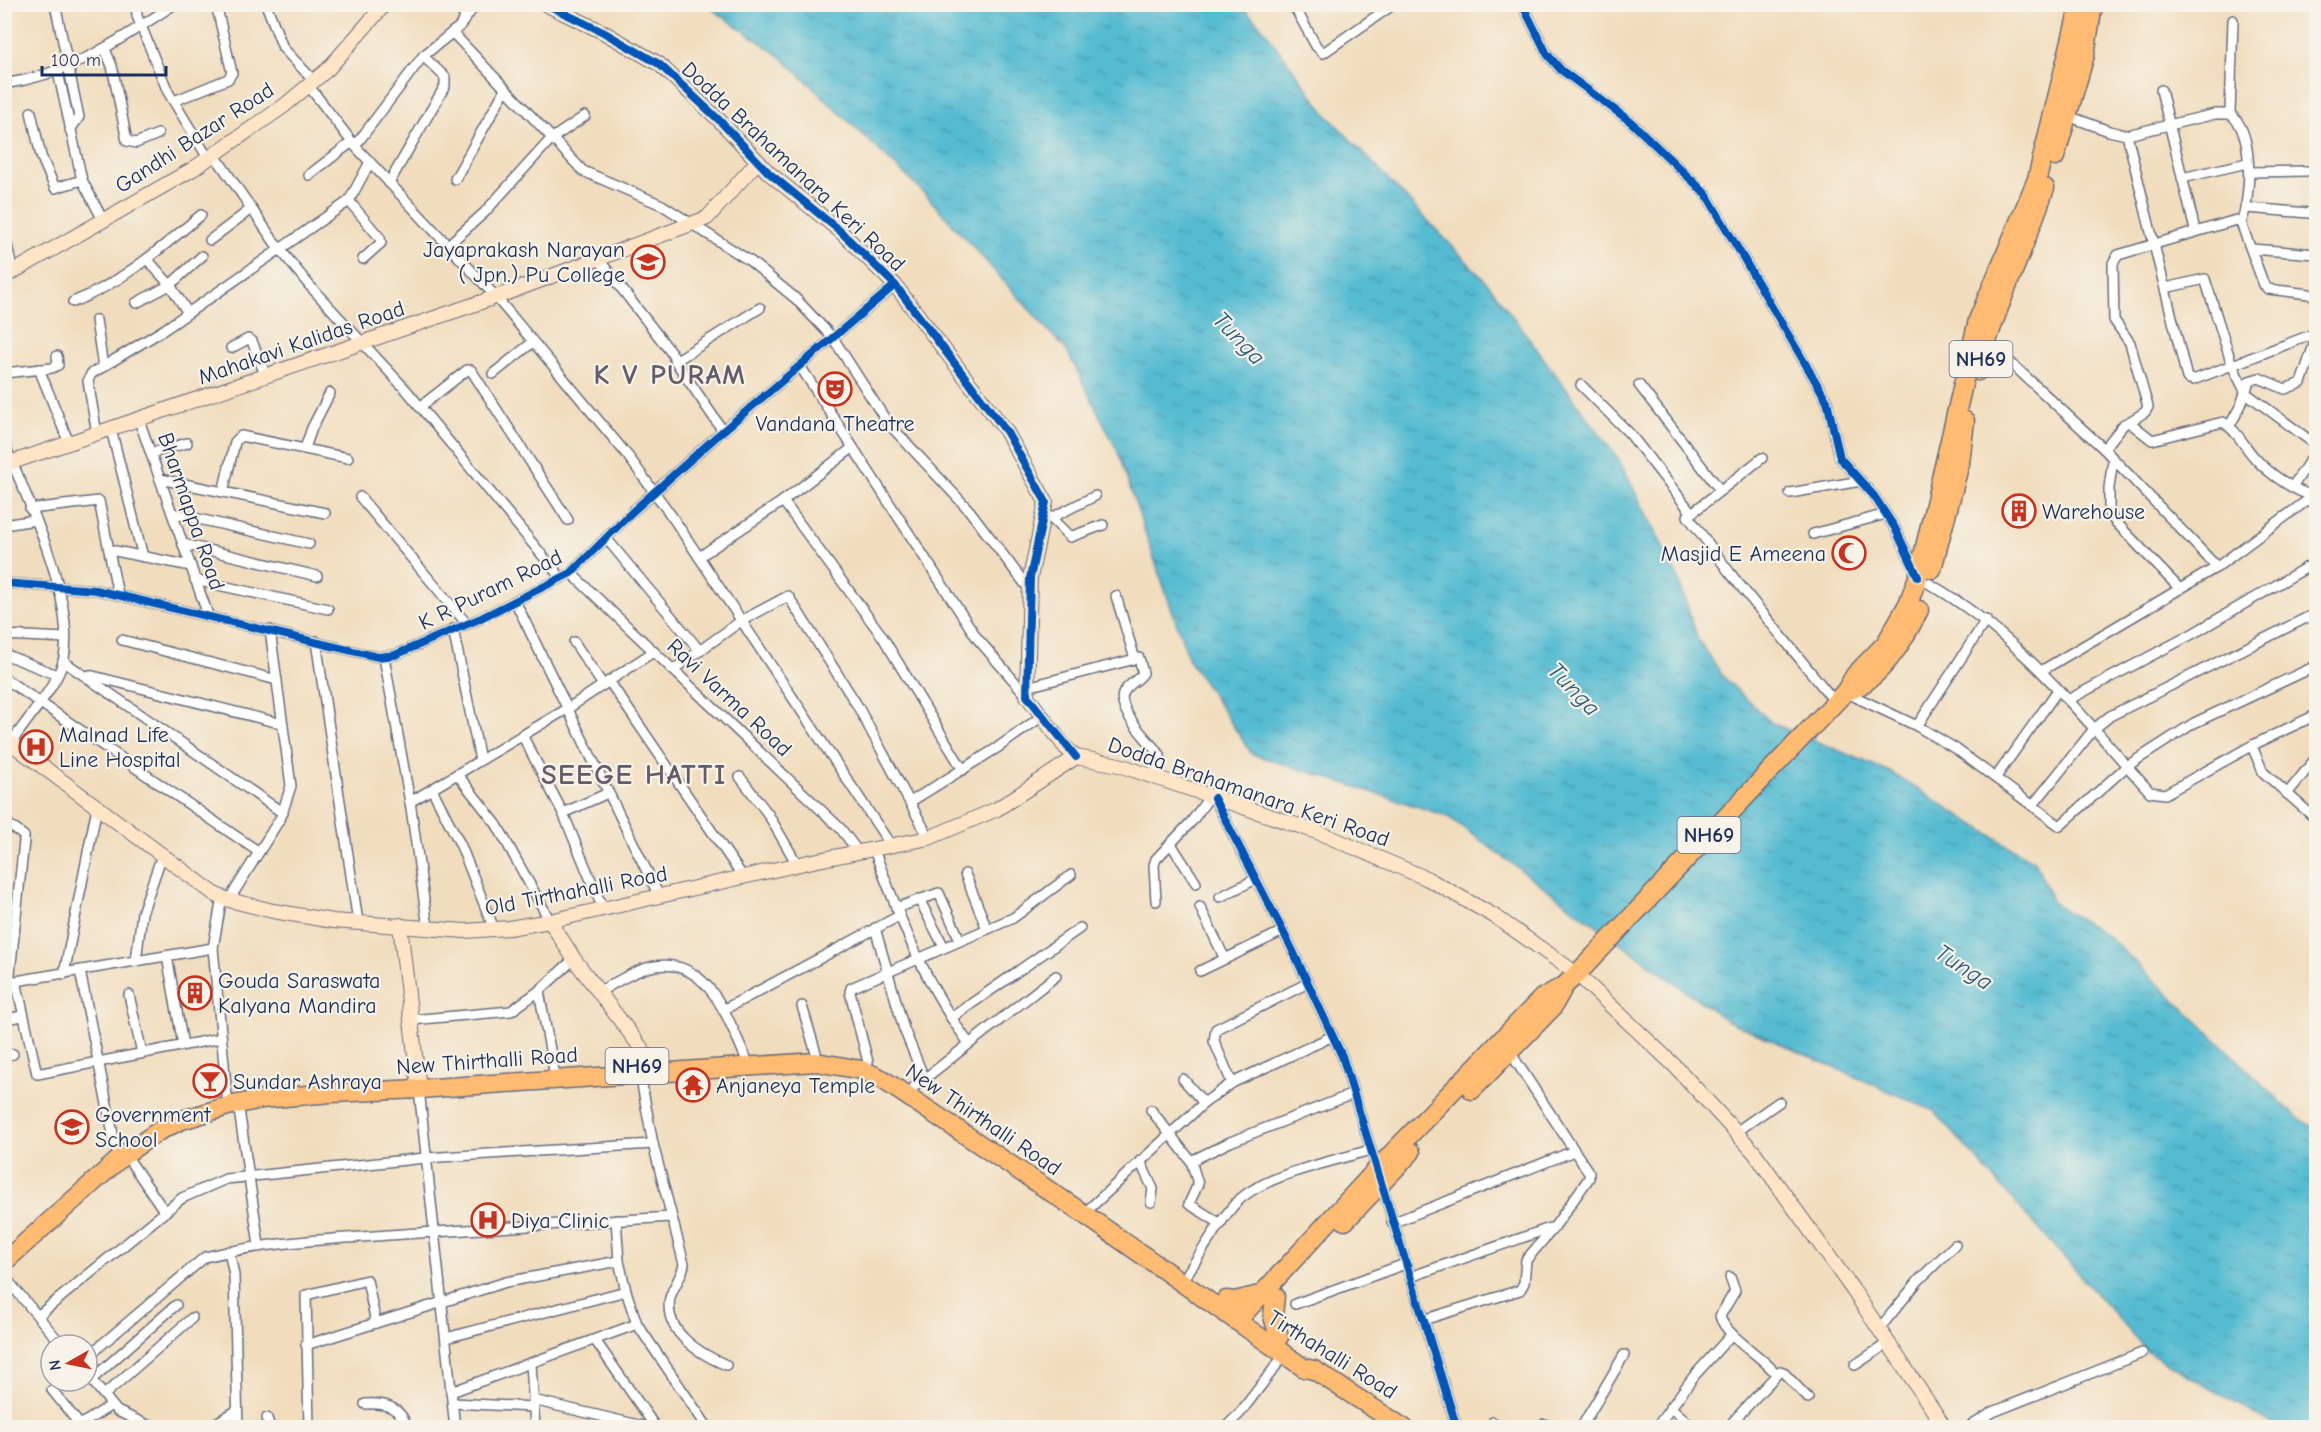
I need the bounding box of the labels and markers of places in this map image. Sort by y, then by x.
place label: Jayaprakash Narayan ( Jpn.) Pu College [423,237,625,288]
school or university icon: Jayaprakash Narayan ( Jpn.) Pu College [630,244,666,280]
theatre icon: Vandana Theatre [817,371,853,407]
place label: Vandana Theatre [755,411,915,437]
building icon: Warehouse [2001,493,2037,529]
place label: Warehouse [2042,499,2145,525]
mosque icon: Masjid E Ameena [1831,535,1867,571]
place label: Masjid E Ameena [1661,541,1826,567]
place label: Malnad Life Line Hospital [59,722,181,773]
hospital icon: Malnad Life Line Hospital [18,729,54,765]
place label: Gouda Saraswata Kalyana Mandira [218,968,380,1019]
building icon: Gouda Saraswata Kalyana Mandira [177,975,213,1011]
bar icon: Sundar Ashraya [192,1063,228,1099]
temple icon: Anjaneya Temple [675,1067,711,1103]
place label: Sundar Ashraya [233,1069,382,1095]
place label: Anjaneya Temple [716,1073,875,1099]
place label: Government School [95,1102,211,1153]
school or university icon: Government School [54,1109,90,1145]
hospital icon: Diya Clinic [470,1202,506,1238]
place label: Diya Clinic [511,1208,610,1234]

